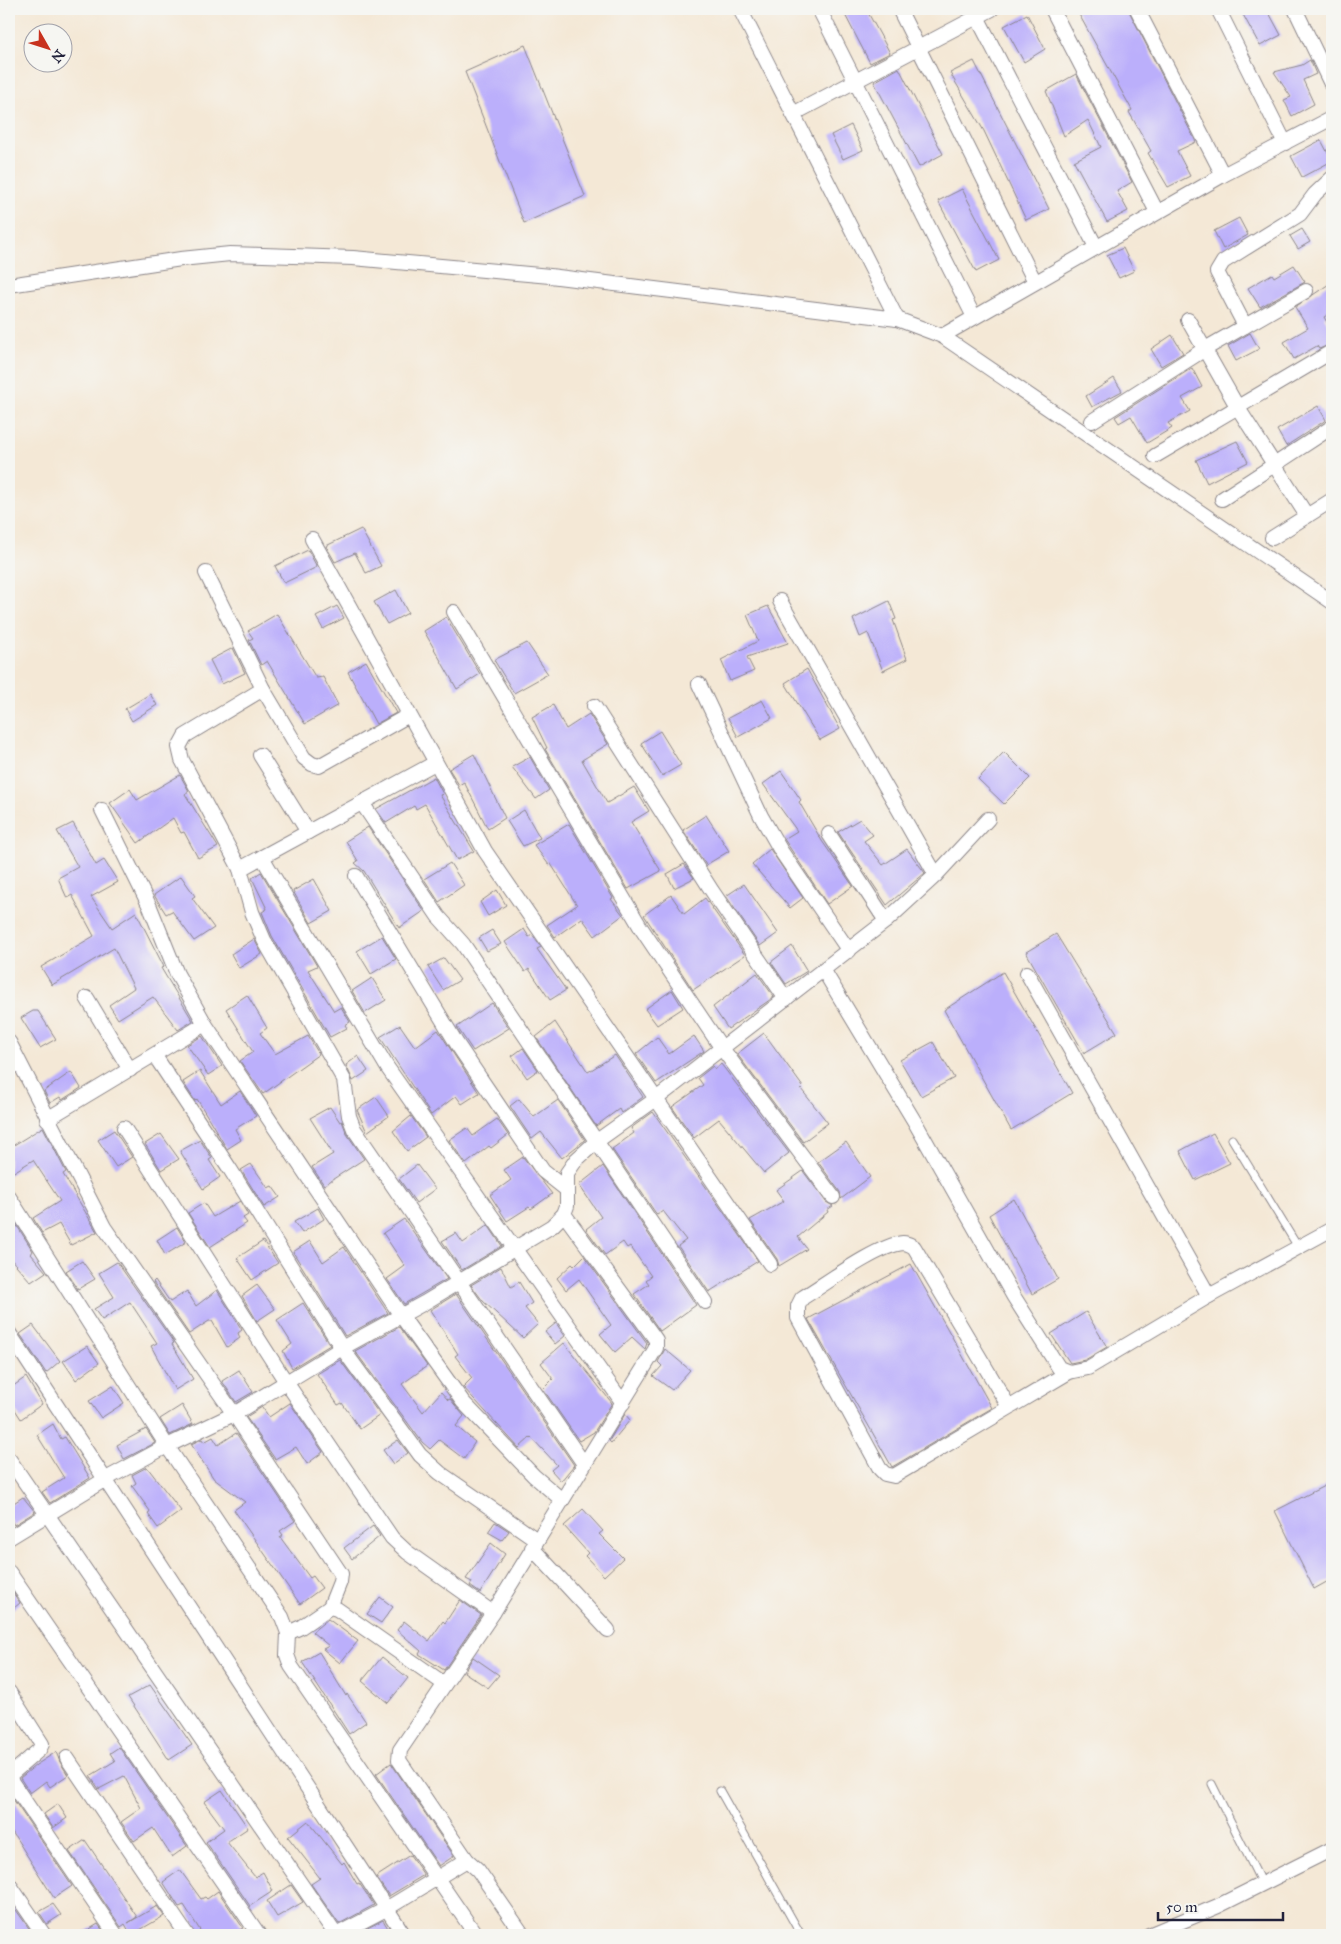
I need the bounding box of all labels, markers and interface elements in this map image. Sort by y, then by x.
north arrow [22,22,72,72]
text: N [47,46,68,66]
scale bar [1158,1889,1284,1921]
text: 50 m [1166,1898,1198,1916]

